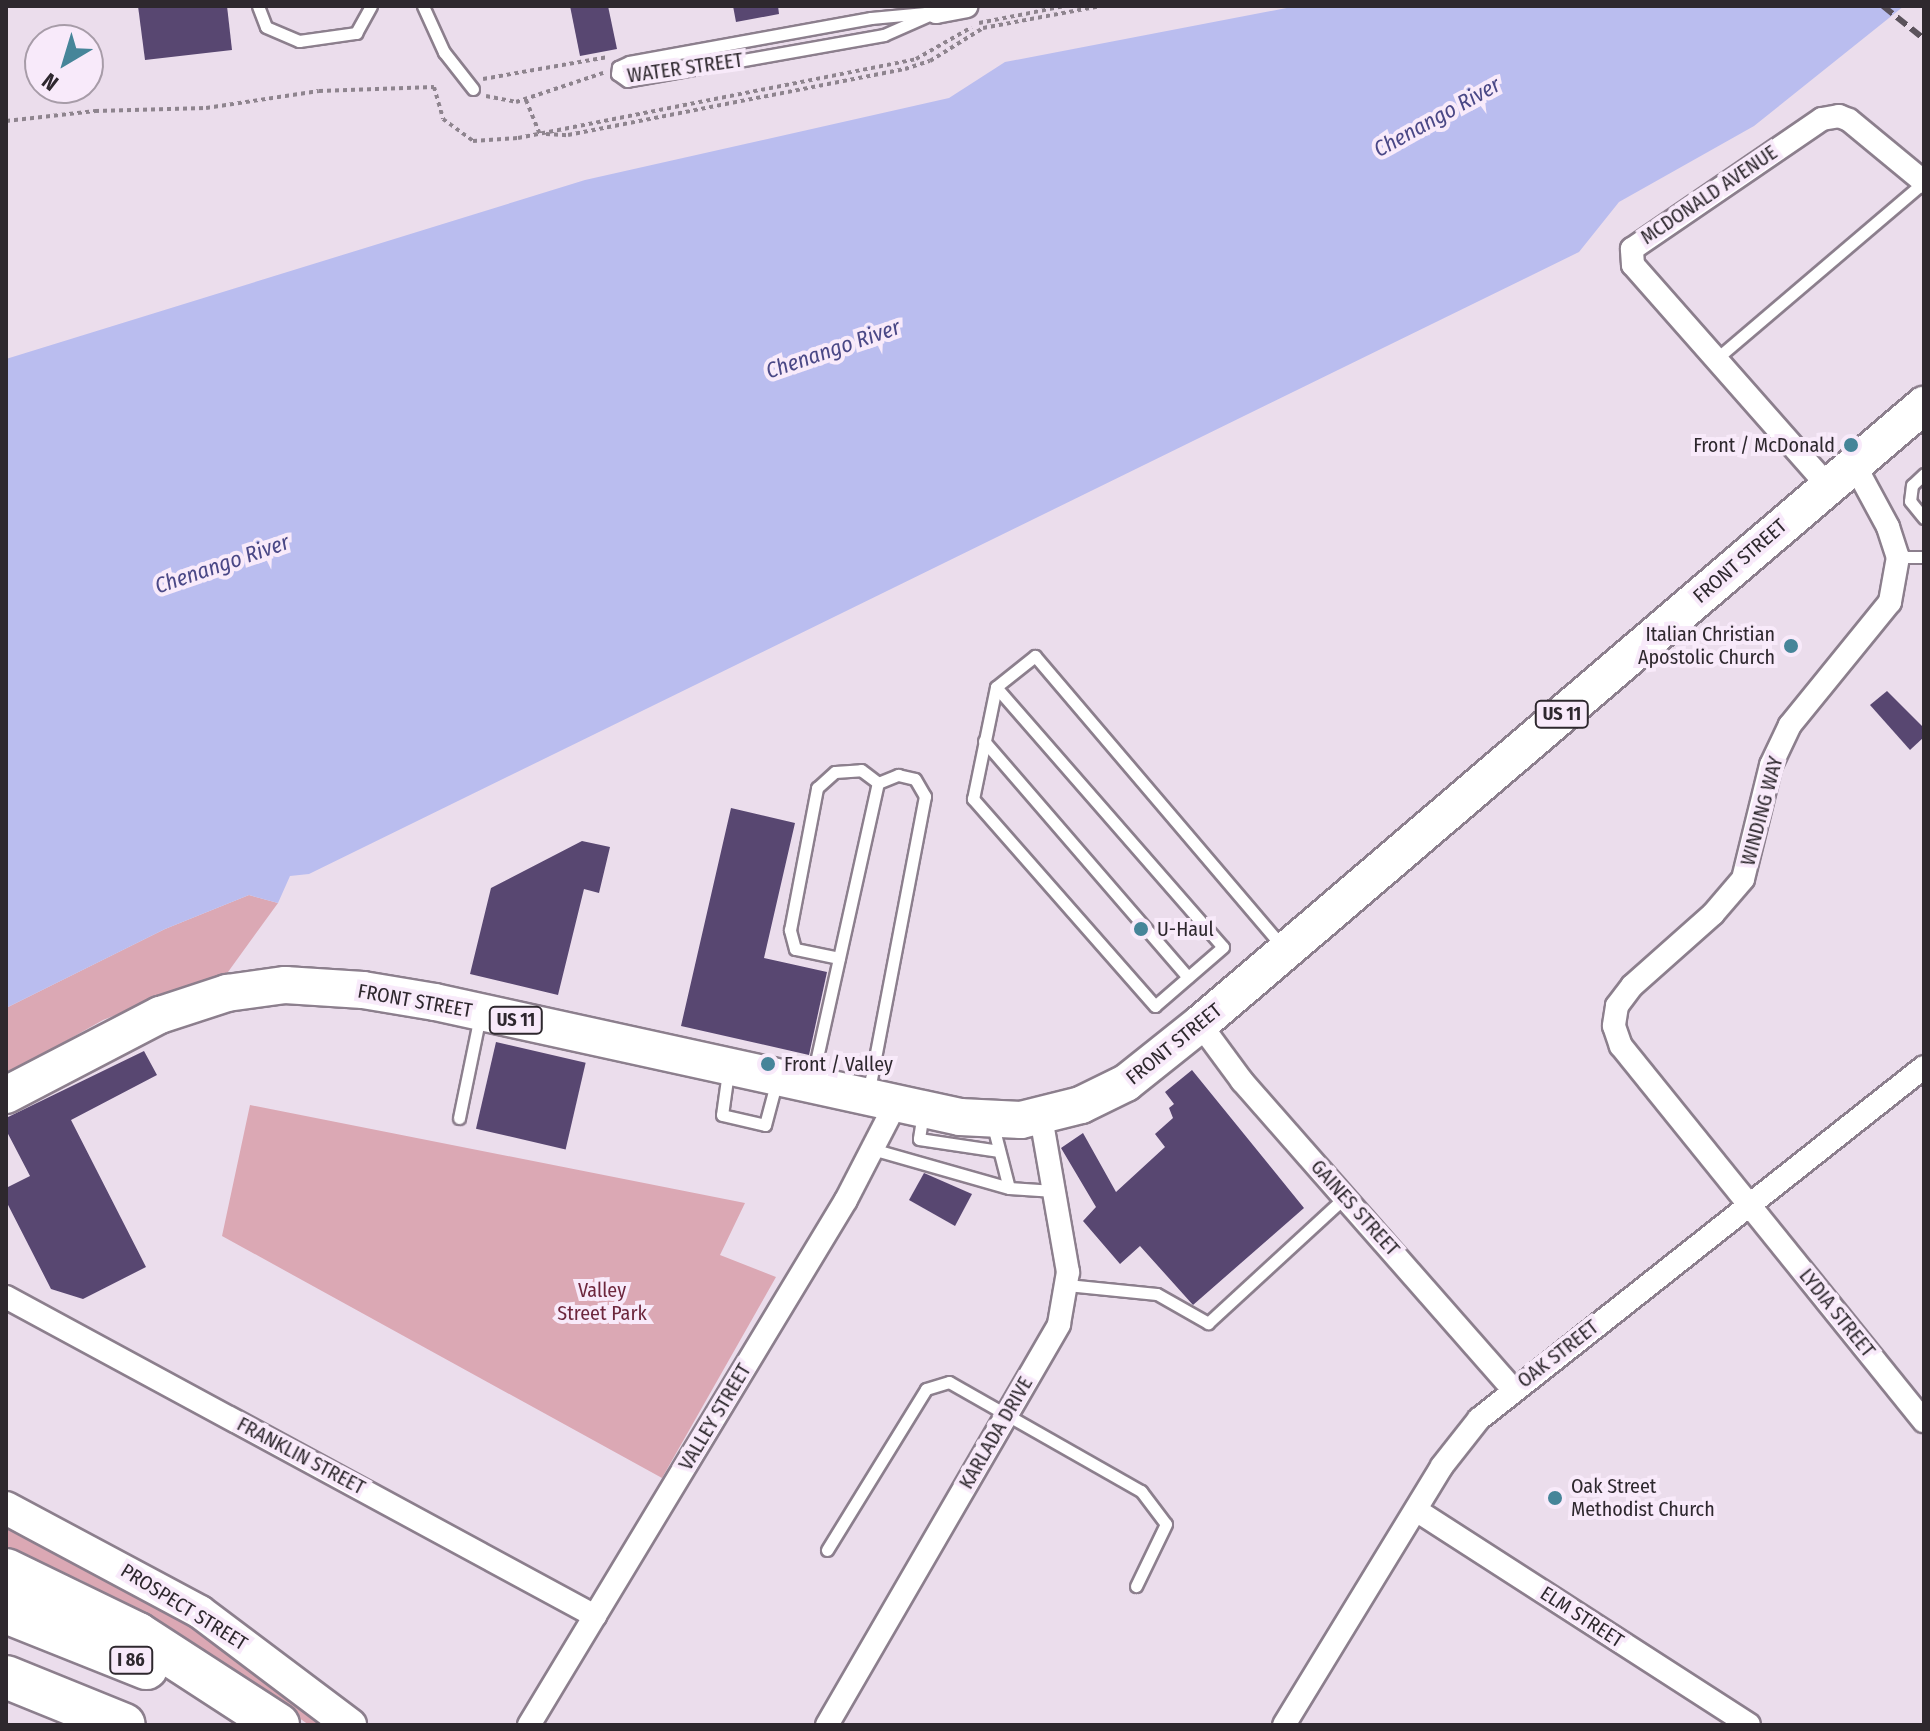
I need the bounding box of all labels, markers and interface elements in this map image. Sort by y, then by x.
north arrow [24,24,104,104]
street label: WATER STREET [626,48,744,88]
text: N [37,67,64,96]
water label: Chenango River [1369,71,1505,163]
street label: MCDONALD AVENUE [1636,141,1782,249]
water label: Chenango River [762,314,904,384]
place label: Front / McDonald [1693,433,1835,457]
marker: Front / McDonald [1842,436,1860,454]
street label: FRONT STREET [1688,514,1792,608]
water label: Chenango River [151,529,293,599]
place label: Italian Christian Apostolic Church [1638,622,1775,669]
marker: Italian Christian Apostolic Church [1782,637,1800,655]
road number: US 11 [1534,700,1590,728]
street label: WINDING WAY [1736,754,1788,868]
place label: U-Haul [1157,917,1214,941]
marker: U-Haul [1132,920,1150,938]
street label: FRONT STREET [356,979,474,1023]
street label: FRONT STREET [1121,998,1227,1090]
road number: US 11 [488,1006,544,1034]
place label: Front / Valley [784,1052,893,1076]
marker: Front / Valley [759,1055,777,1073]
street label: GAINES STREET [1306,1155,1404,1261]
street label: LYDIA STREET [1794,1264,1880,1362]
park label: Valley Street Park [557,1278,647,1325]
street label: OAK STREET [1513,1315,1603,1393]
street label: VALLEY STREET [674,1360,756,1474]
street label: KARLADA DRIVE [954,1373,1038,1493]
street label: FRANKLIN STREET [233,1412,369,1500]
place label: Oak Street Methodist Church [1571,1474,1715,1521]
marker: Oak Street Methodist Church [1546,1489,1564,1507]
street label: PROSPECT STREET [116,1558,252,1656]
street label: ELM STREET [1536,1581,1628,1653]
road number: I 86 [109,1646,153,1674]

